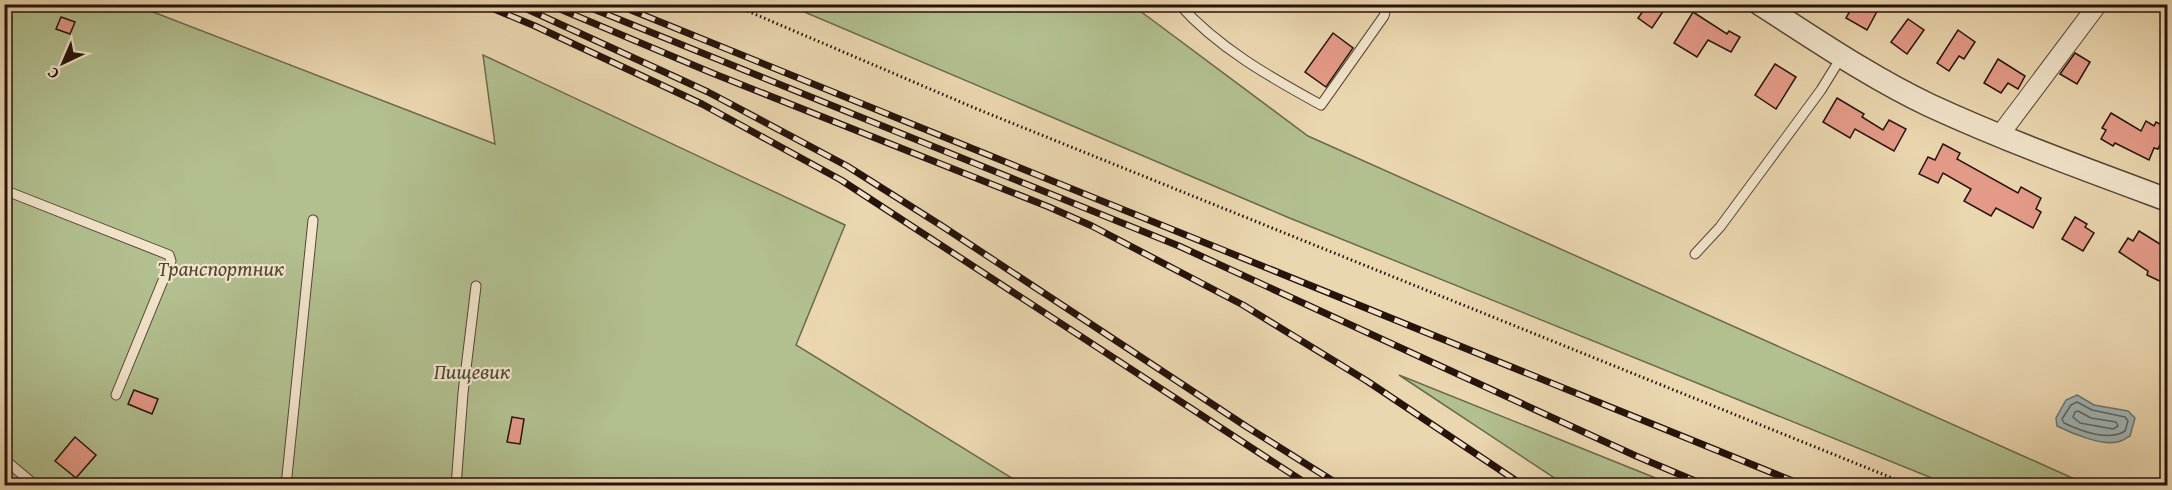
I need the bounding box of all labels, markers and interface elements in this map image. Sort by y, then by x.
north arrow [33,33,93,93]
text: С [41,62,64,86]
park label: Транспортник [158,253,284,284]
park label: Пищевик [434,356,510,387]

